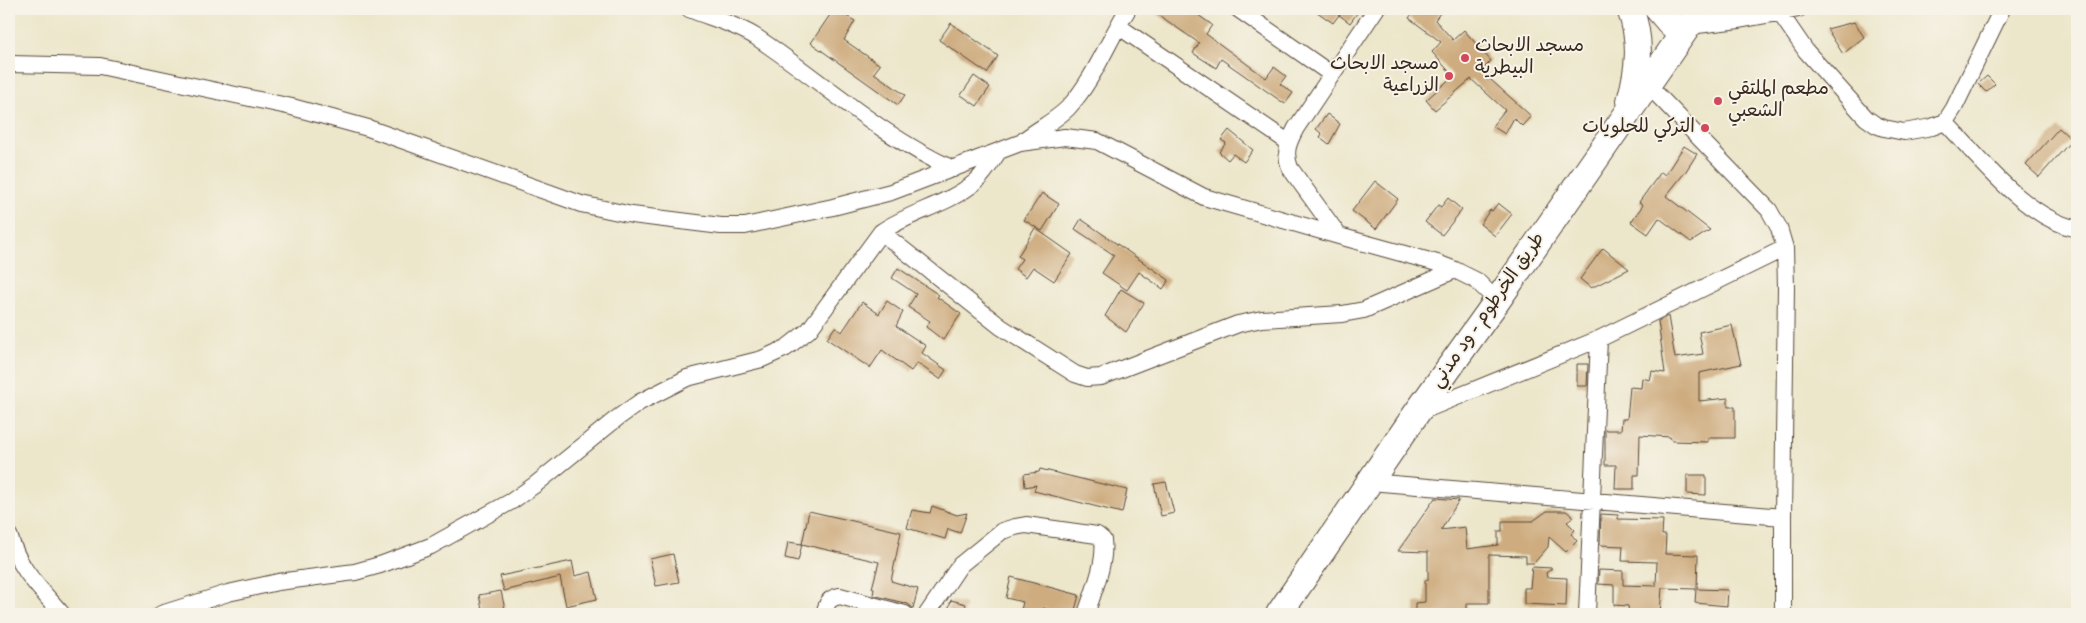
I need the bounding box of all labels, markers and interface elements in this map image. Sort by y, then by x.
place label: مسجد الابحاث البيطرية [1475,36,1584,81]
marker: مسجد الابحاث البيطرية [1459,52,1471,64]
place label: مسجد الابحاث الزراعية [1330,54,1439,99]
marker: مسجد الابحاث الزراعية [1443,70,1455,82]
place label: مطعم الملتقي الشعبي [1728,79,1829,126]
marker: مطعم الملتقي الشعبي [1712,95,1724,107]
place label: التركي للحلويات [1582,117,1695,142]
marker: التركي للحلويات [1699,122,1711,134]
street label: طريق الخرطوم - ود مدني [1427,229,1553,394]

